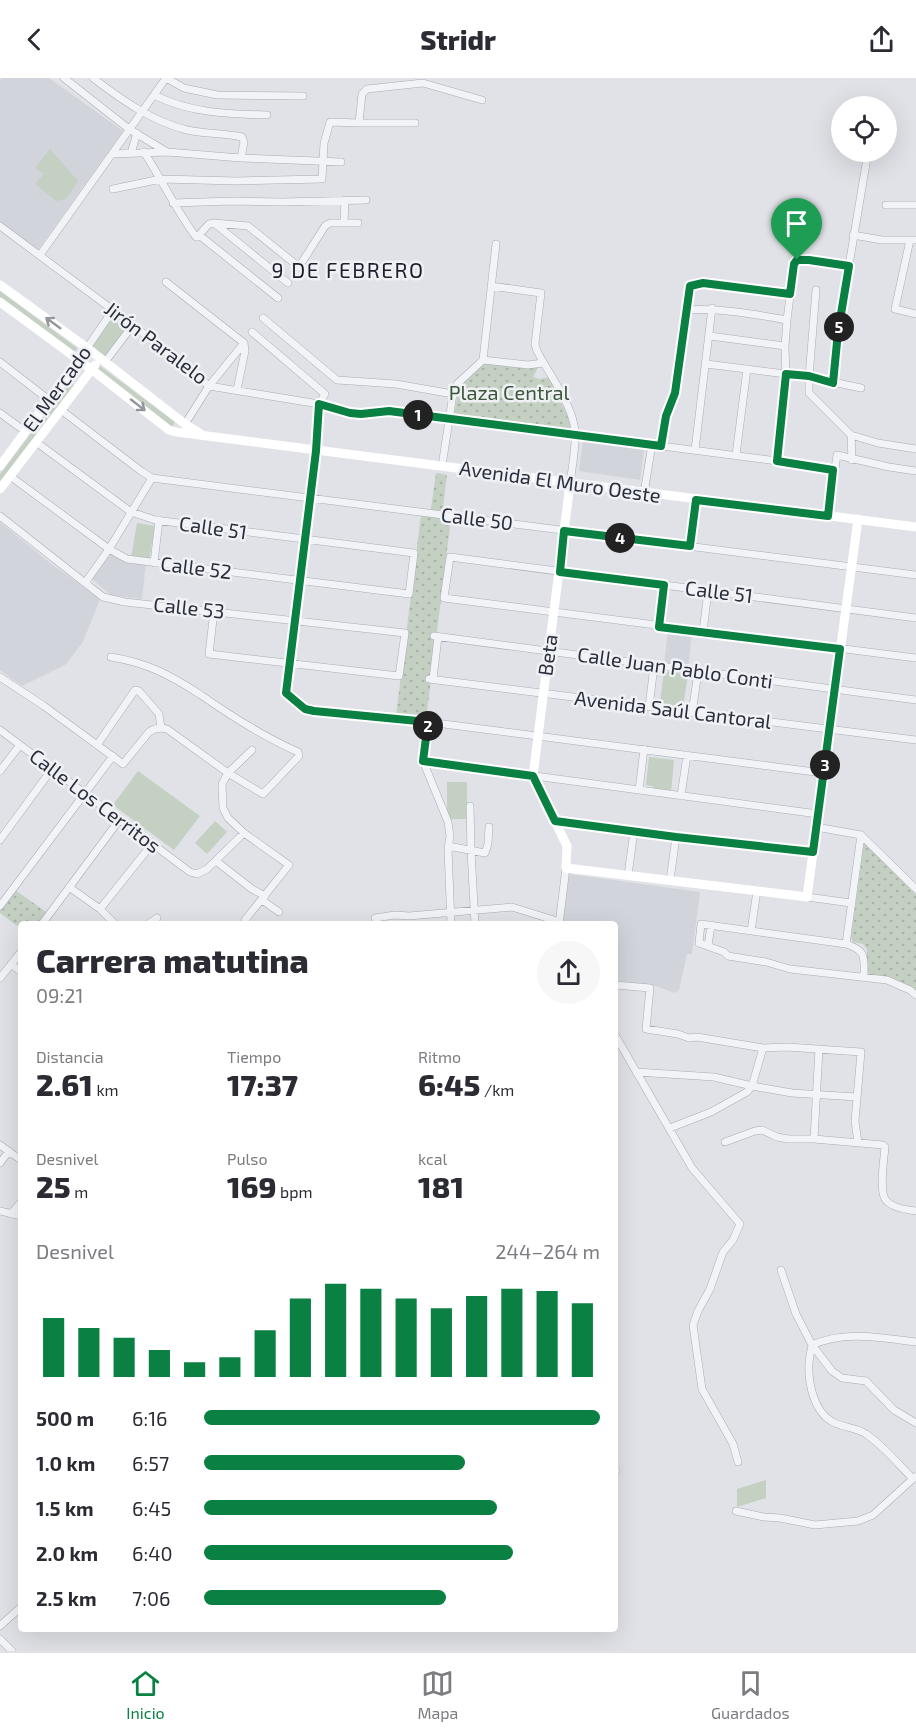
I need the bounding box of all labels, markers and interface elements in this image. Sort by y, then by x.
icon: back [18,23,51,56]
text: Stridr [420,23,496,55]
icon: share [865,23,898,56]
map controls [831,96,897,162]
button: locate [831,96,897,162]
pin [771,198,822,260]
icon: arrive [780,207,813,240]
district label: 9 DE FEBRERO [272,257,424,282]
street label: Jirón Paralelo [100,296,213,389]
pin: 5 [824,312,854,342]
one-way arrow [45,317,61,330]
text: 5 [835,317,843,336]
street label: El Mercado [17,341,96,436]
park label: Plaza Central [449,380,569,404]
one-way arrow [129,399,145,412]
pin: 1 [403,400,433,430]
text: 1 [415,405,421,424]
street label: Avenida El Muro Oeste [458,455,662,507]
street label: Calle 50 [440,502,514,534]
street label: Calle 51 [178,510,249,544]
pin: 4 [605,523,635,553]
text: 4 [615,528,625,547]
street label: Calle 52 [159,551,233,583]
street label: Calle 51 [684,575,754,607]
street label: Calle 53 [152,591,226,623]
street label: Beta [532,633,562,677]
street label: Calle Juan Pablo Conti [576,641,774,693]
street label: Avenida Saúl Cantoral [573,685,773,733]
pin: 2 [413,711,443,741]
text: 2 [423,716,433,735]
street label: Calle Los Cerritos [25,743,166,857]
pin: 3 [810,750,840,780]
text: 3 [820,755,830,774]
text: Carrera matutina [36,940,309,980]
button: share [537,941,600,1004]
text: 09:21 [36,983,83,1007]
text: Distancia [36,1047,103,1066]
text: Tiempo [227,1047,281,1066]
text: Ritmo [418,1047,461,1066]
text: 2.61 [36,1066,93,1102]
text: 17:37 [227,1066,298,1102]
text: 6:45 [418,1066,480,1102]
text: km [93,1080,119,1099]
text: /km [480,1080,514,1099]
text: Desnivel [36,1149,98,1168]
text: Pulso [227,1149,268,1168]
text: kcal [418,1149,447,1168]
text: 25 [36,1168,71,1204]
text: 169 [227,1168,277,1204]
text: 181 [418,1168,464,1204]
text: m [71,1182,88,1201]
text: bpm [277,1182,313,1201]
text: Desnivel [36,1239,114,1263]
text: 244–264 m [495,1239,600,1263]
text: 500 m [36,1406,94,1430]
text: 6:16 [132,1406,168,1430]
text: 1.0 km [36,1451,95,1475]
text: 6:57 [132,1451,169,1475]
text: 1.5 km [36,1496,94,1520]
text: 6:45 [132,1496,171,1520]
text: 2.0 km [36,1541,98,1565]
text: 6:40 [132,1541,173,1565]
text: 2.5 km [36,1586,97,1610]
text: 7:06 [132,1586,170,1610]
tab: Inicio [126,1667,165,1722]
tab: Mapa [417,1667,458,1722]
tab: Guardados [711,1667,790,1722]

